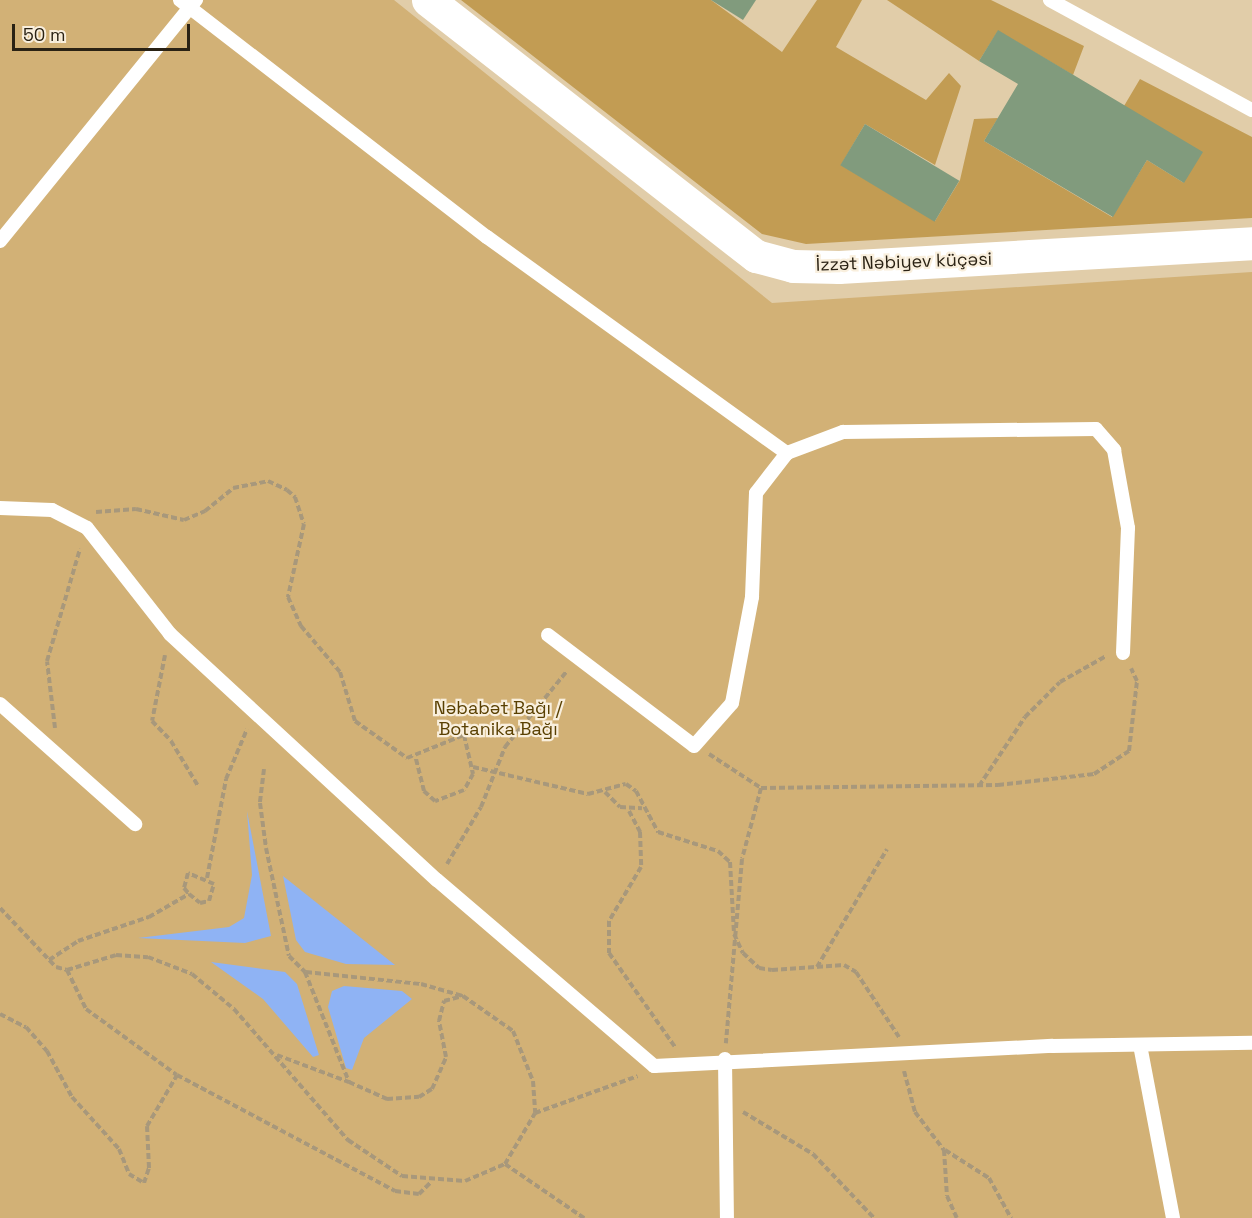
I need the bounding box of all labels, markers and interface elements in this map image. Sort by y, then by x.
scale bar [15,12,194,50]
text: 50 m [23,23,65,46]
street label: İzzət Nəbiyev küçəsi [816,248,992,276]
park label: Nəbabət Bağı / Botanika Bağı [434,698,562,740]

